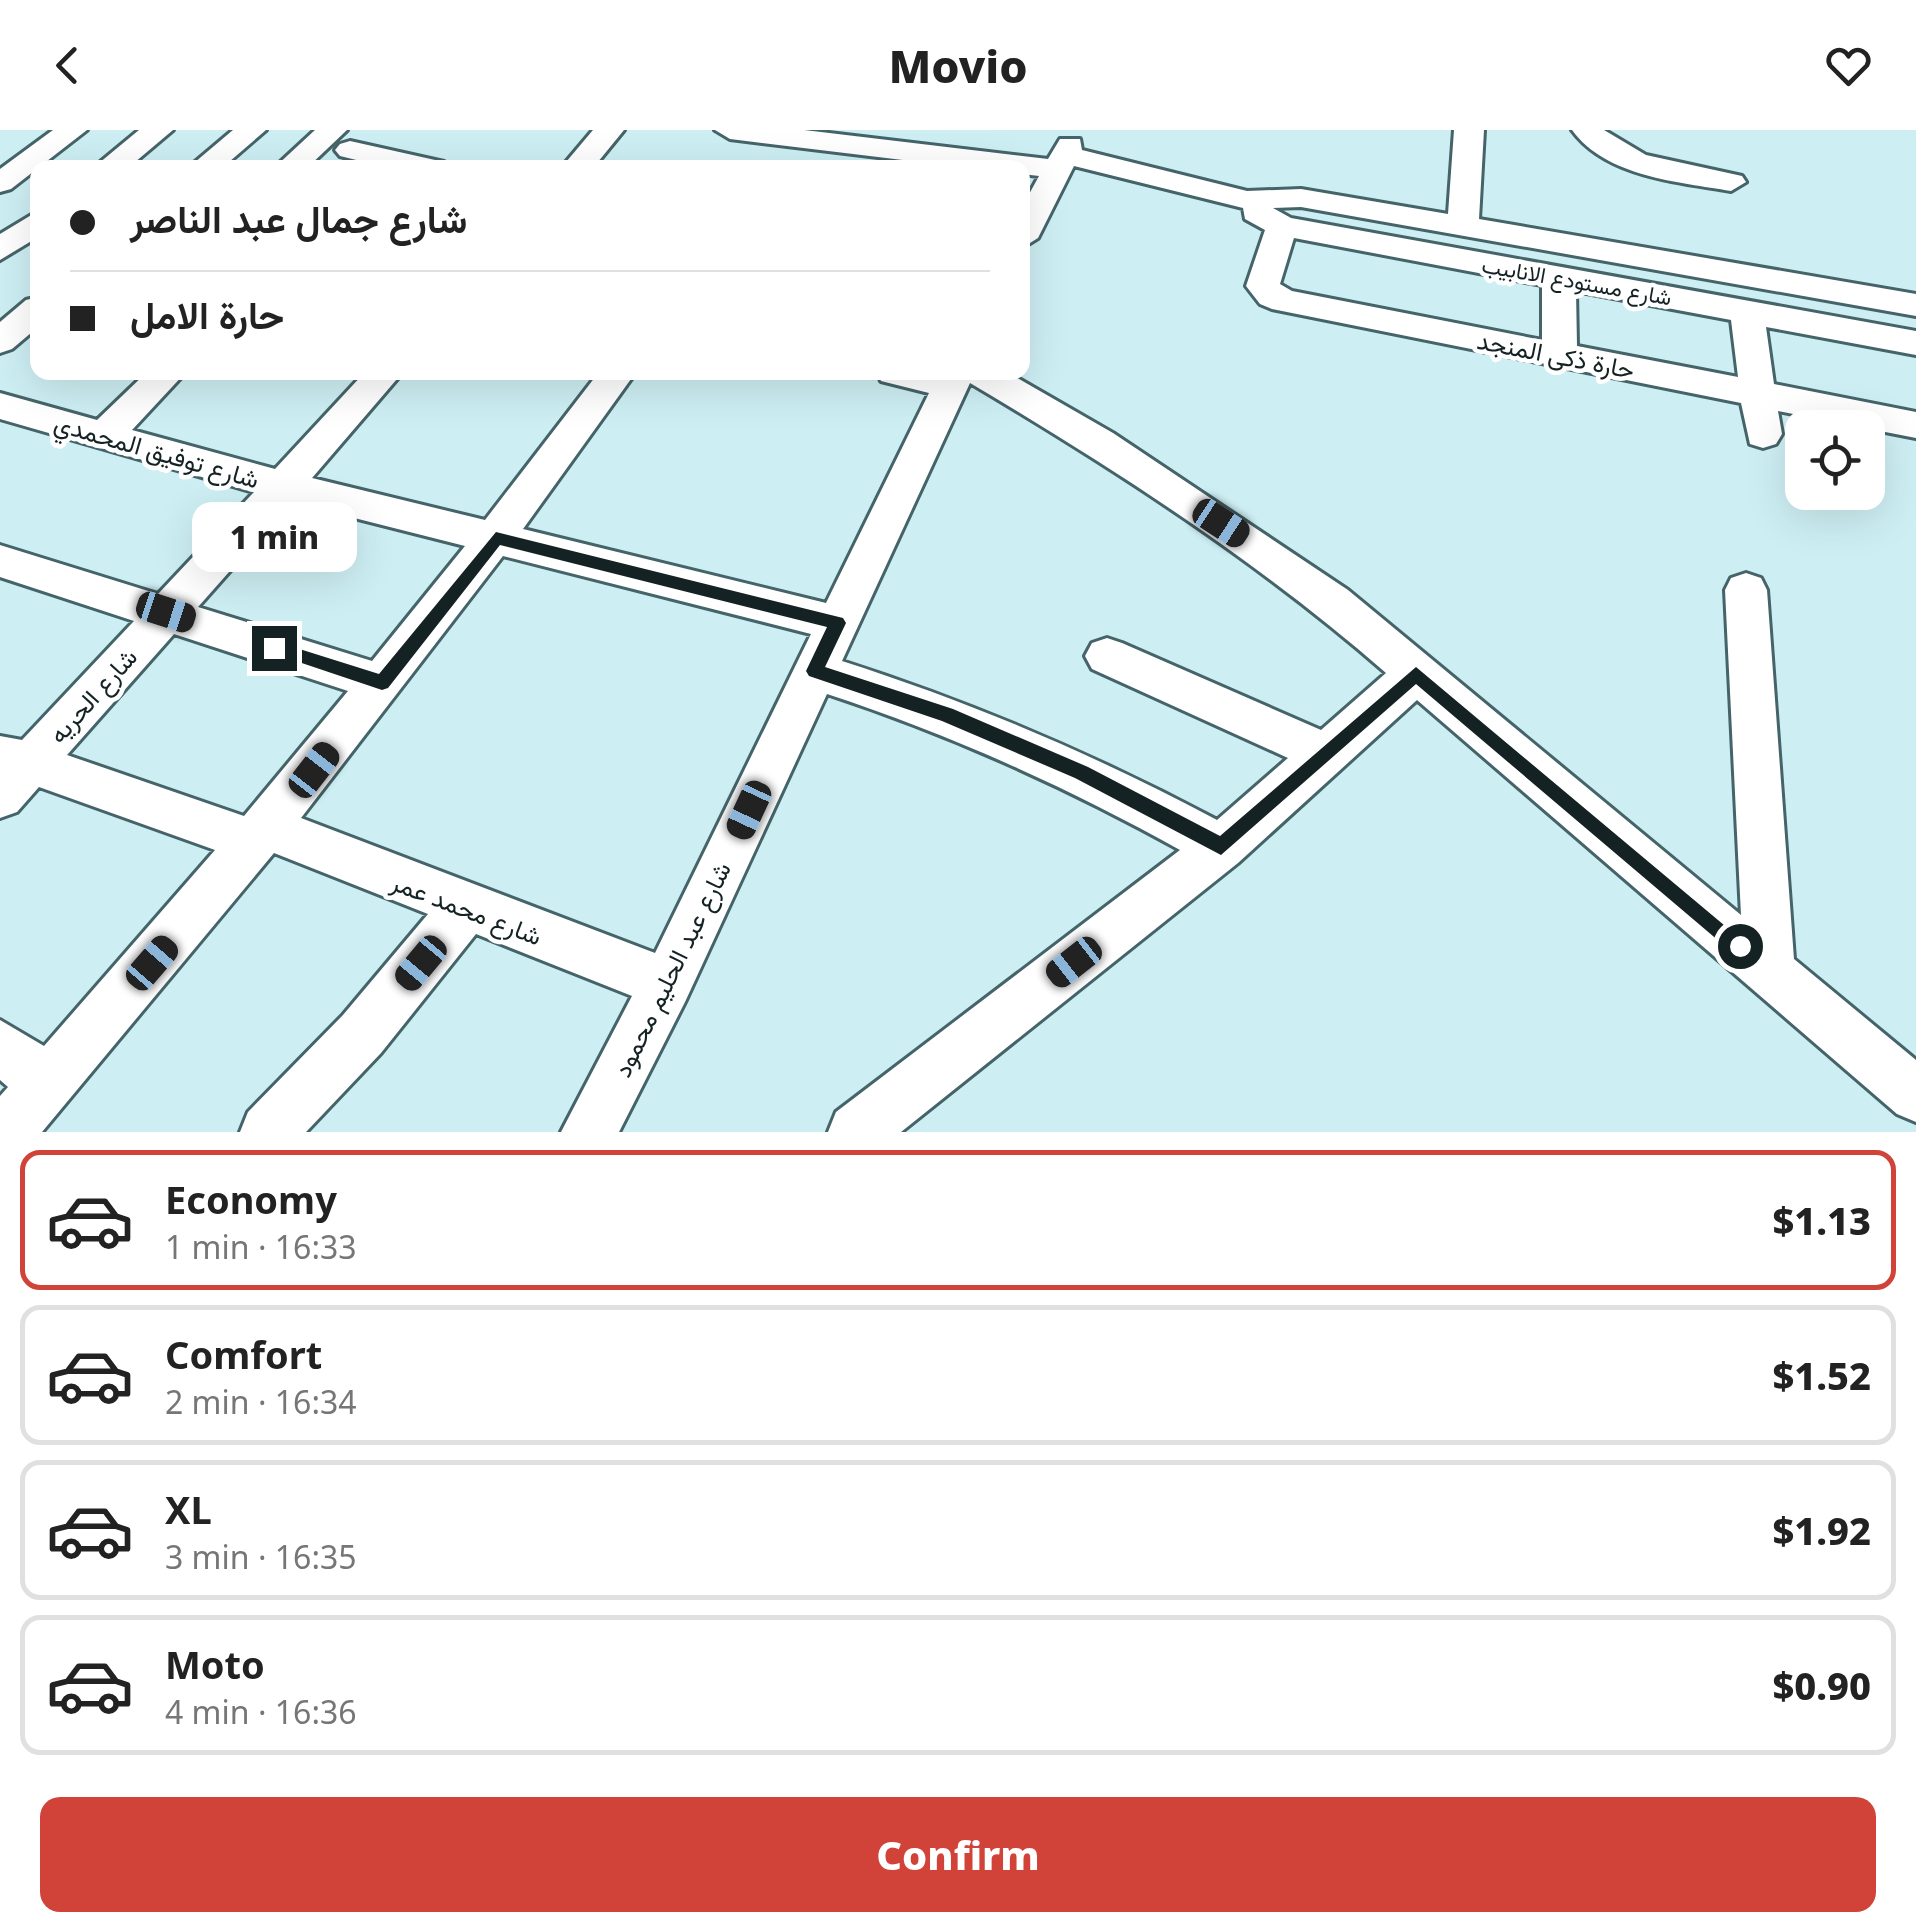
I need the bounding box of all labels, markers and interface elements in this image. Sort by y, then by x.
text: Movio [888,35,1028,96]
icon: back [40,38,95,93]
icon: heart [1821,38,1876,93]
text: شارع جمال عبد الناصر [130,192,467,244]
street label: شارع مستودع الانابيب [1480,249,1674,312]
text: حارة الامل [130,288,284,340]
street label: حارة ذكى المنجد [1474,322,1638,386]
street label: شارع توفيق المحمدي [49,405,263,500]
map controls [1785,410,1885,510]
button: locate [1785,410,1885,510]
car [1188,494,1254,552]
callout: 1 min [192,503,356,573]
text: 1 min [230,515,319,558]
car [133,588,199,636]
route end [252,626,297,671]
street label: شارع الحريه [40,640,145,751]
car [284,737,344,803]
car [723,776,775,844]
street label: شارع عبد الحليم محمود [604,856,739,1083]
street label: شارع محمد عمر [386,863,547,953]
route start [1718,924,1763,969]
car [390,930,452,996]
car [121,931,183,995]
car [1041,932,1107,992]
text: Economy [165,1173,337,1225]
icon: car [45,1175,135,1265]
text: $1.13 [1772,1194,1871,1246]
text: 1 min · 16:33 [165,1225,357,1268]
text: Comfort [165,1328,322,1380]
icon: car [45,1330,135,1420]
text: $1.52 [1772,1349,1871,1401]
text: 2 min · 16:34 [165,1380,357,1423]
text: XL [165,1483,212,1535]
icon: car [45,1485,135,1575]
text: $1.92 [1772,1504,1871,1556]
text: 3 min · 16:35 [165,1535,357,1578]
text: Moto [165,1638,265,1690]
icon: car [45,1640,135,1730]
text: $0.90 [1772,1659,1871,1711]
text: 4 min · 16:36 [165,1690,357,1733]
button: Confirm [40,1797,1876,1912]

